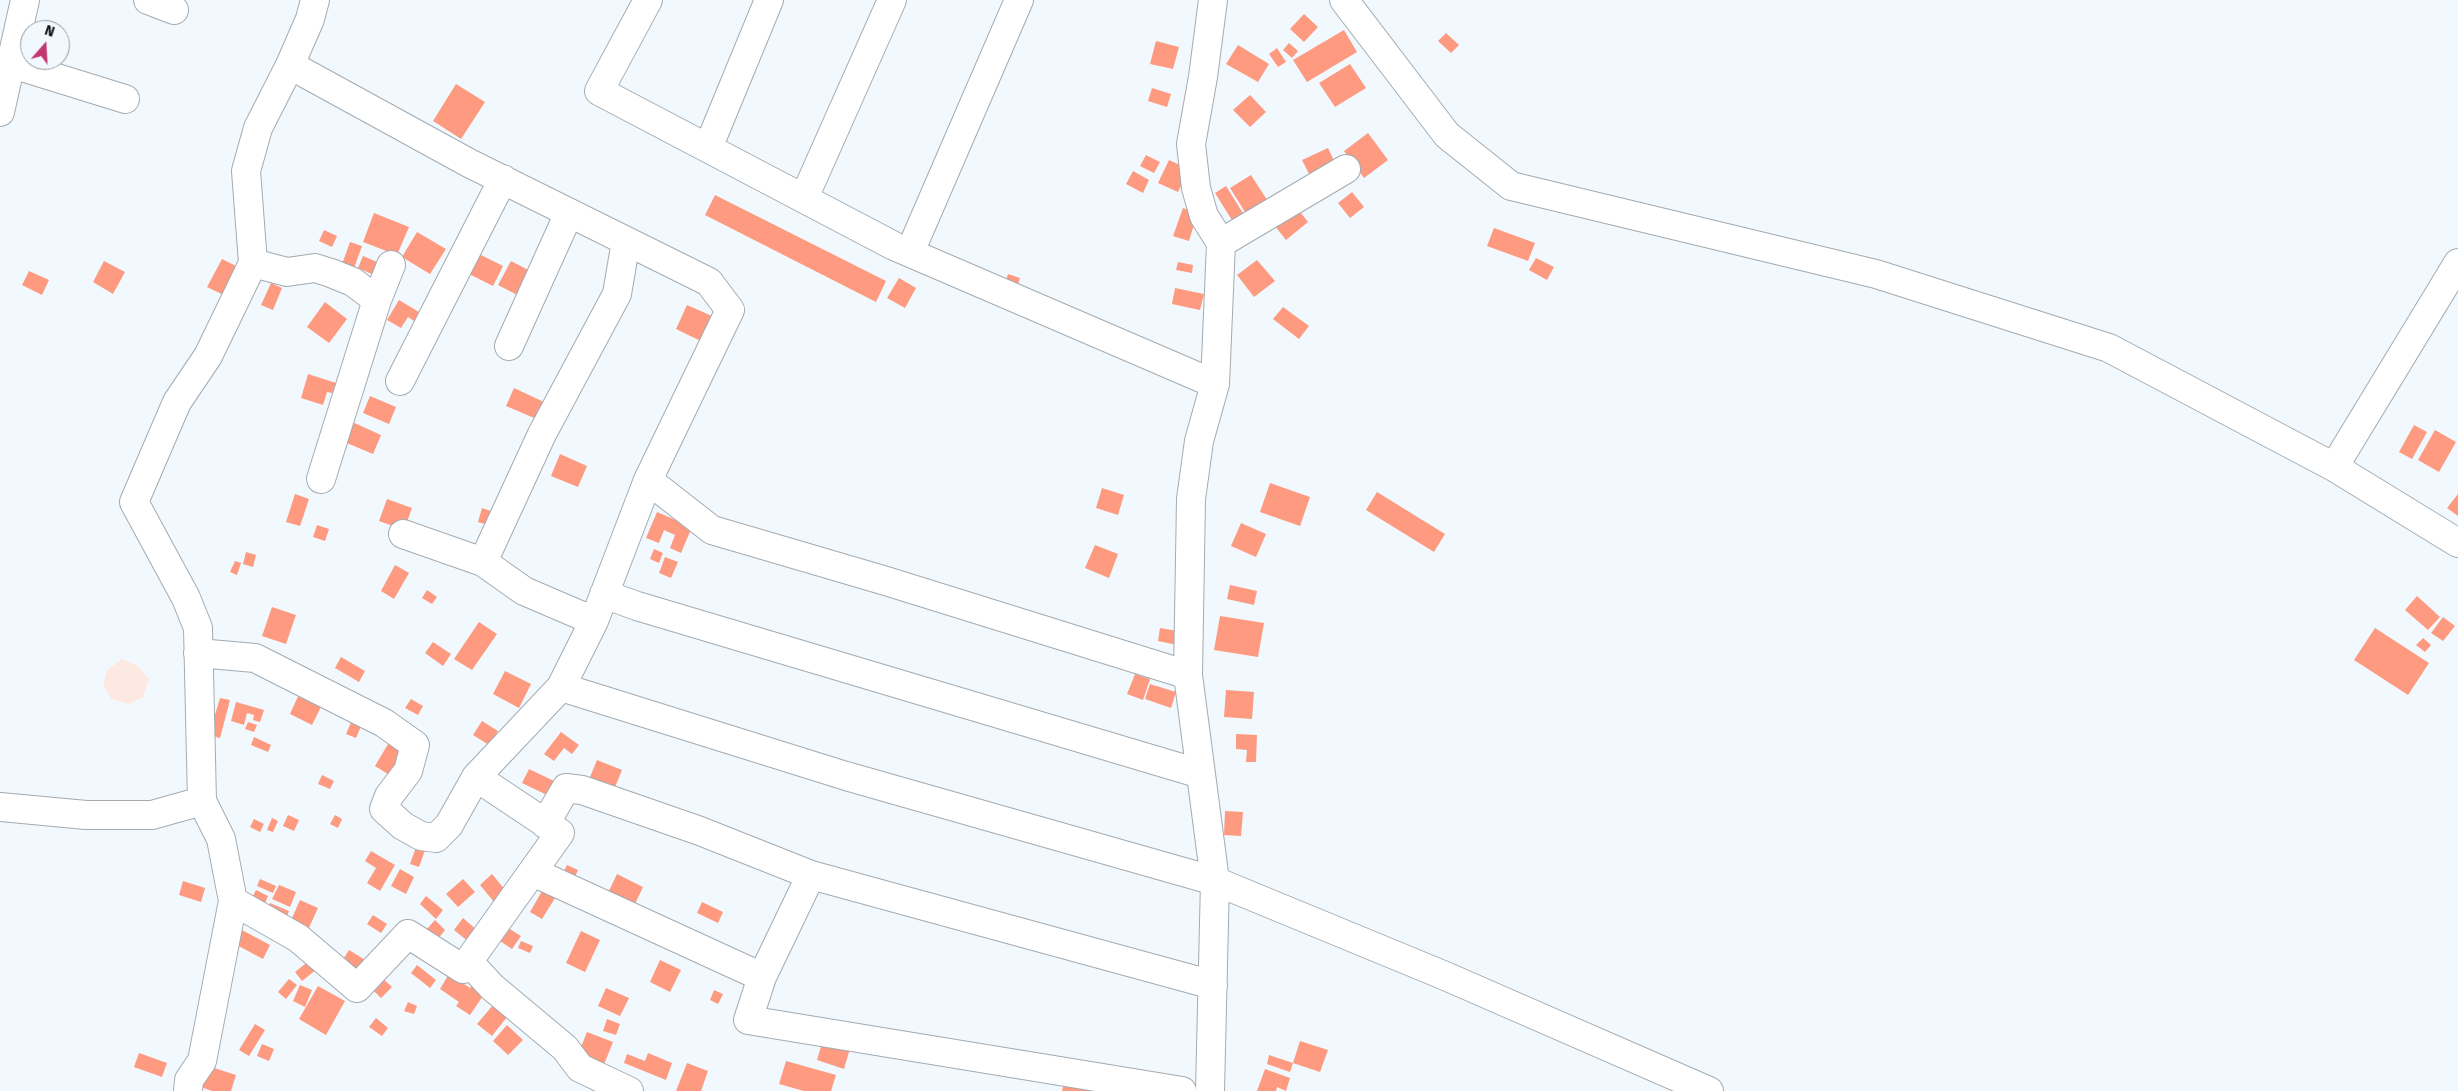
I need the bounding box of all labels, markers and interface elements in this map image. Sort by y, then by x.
north arrow [20,20,70,70]
text: N [43,22,57,41]

